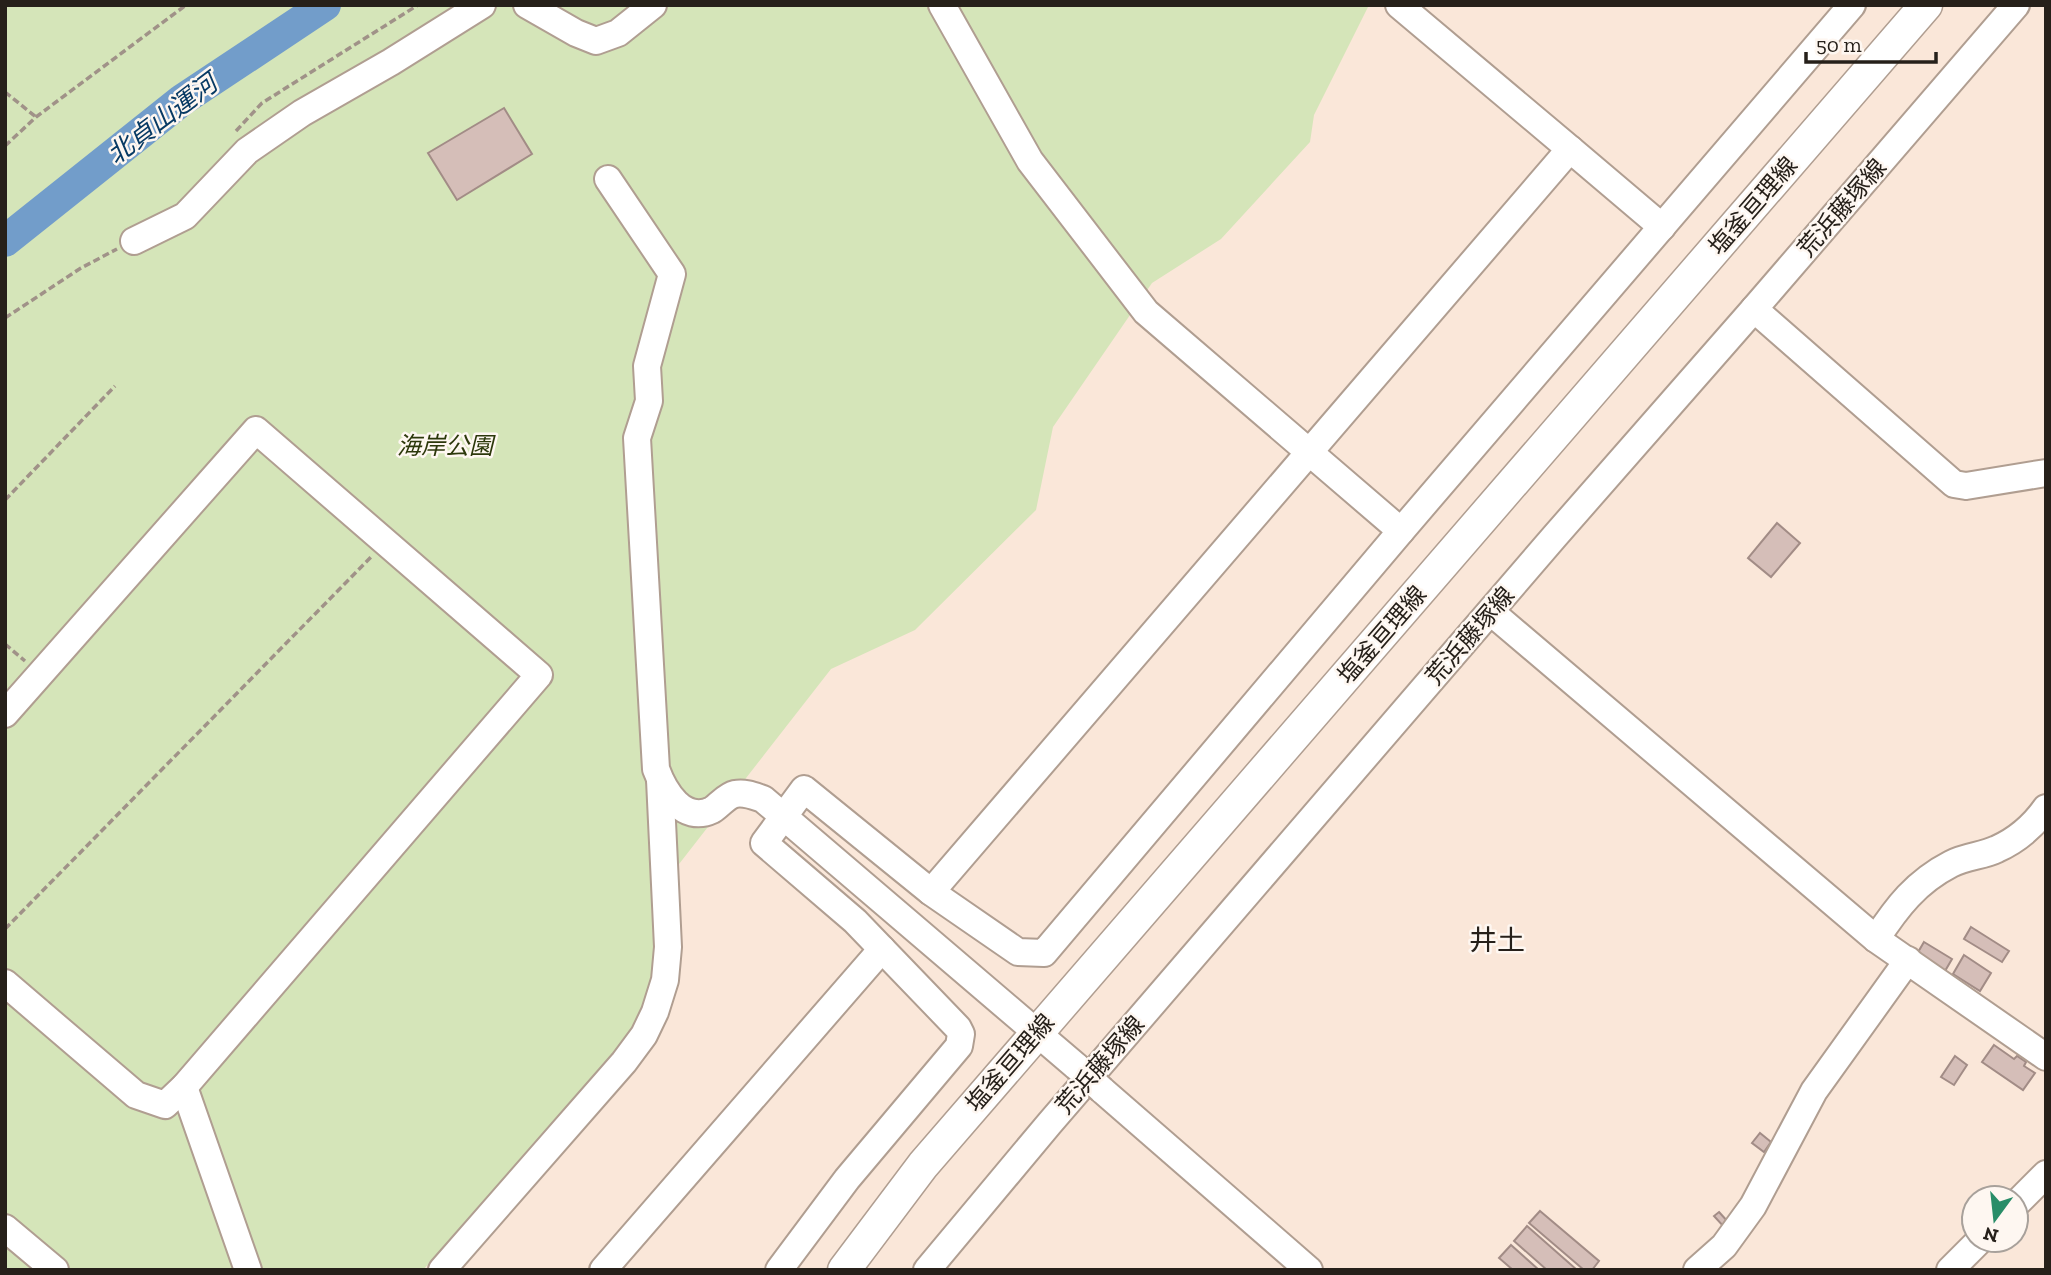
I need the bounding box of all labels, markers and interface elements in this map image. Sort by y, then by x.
scale bar [1806,21,1936,65]
text: 50 m [1816,32,1862,57]
water label: 北貞山運河 [100,64,228,171]
street label: 塩釜亘理線 [1702,151,1803,260]
street label: 荒浜藤塚線 [1791,153,1892,262]
park label: 海岸公園 [397,431,496,460]
street label: 塩釜亘理線 [1331,580,1432,689]
street label: 荒浜藤塚線 [1419,581,1520,690]
district label: 井土 [1469,924,1525,957]
street label: 塩釜亘理線 [959,1008,1060,1117]
street label: 荒浜藤塚線 [1049,1010,1150,1119]
north arrow [1960,1184,2030,1254]
text: N [1981,1222,2001,1248]

